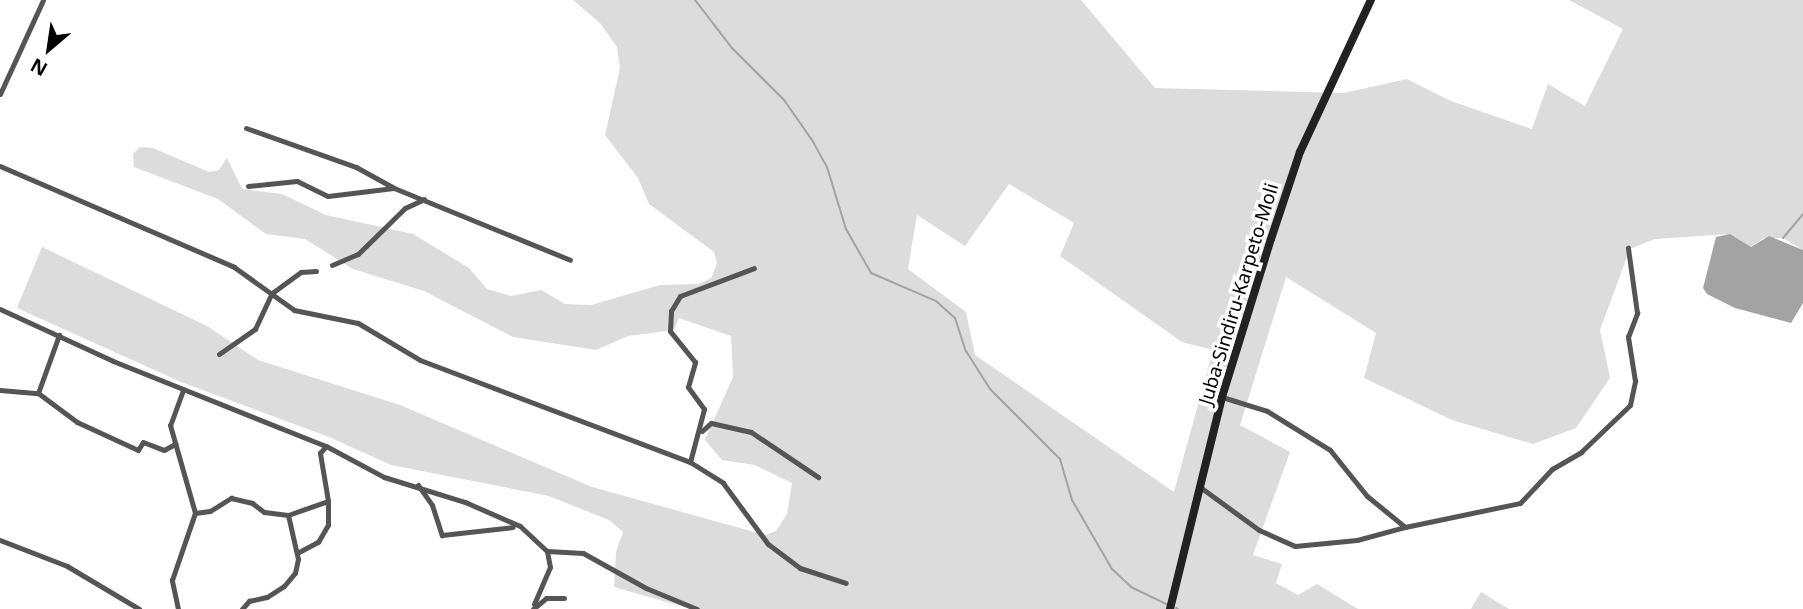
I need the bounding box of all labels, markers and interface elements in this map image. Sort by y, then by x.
north arrow [14,14,84,84]
text: N [26,52,52,82]
street label: Juba-Sindiru-Karpeto-Moli [1194,180,1284,408]

